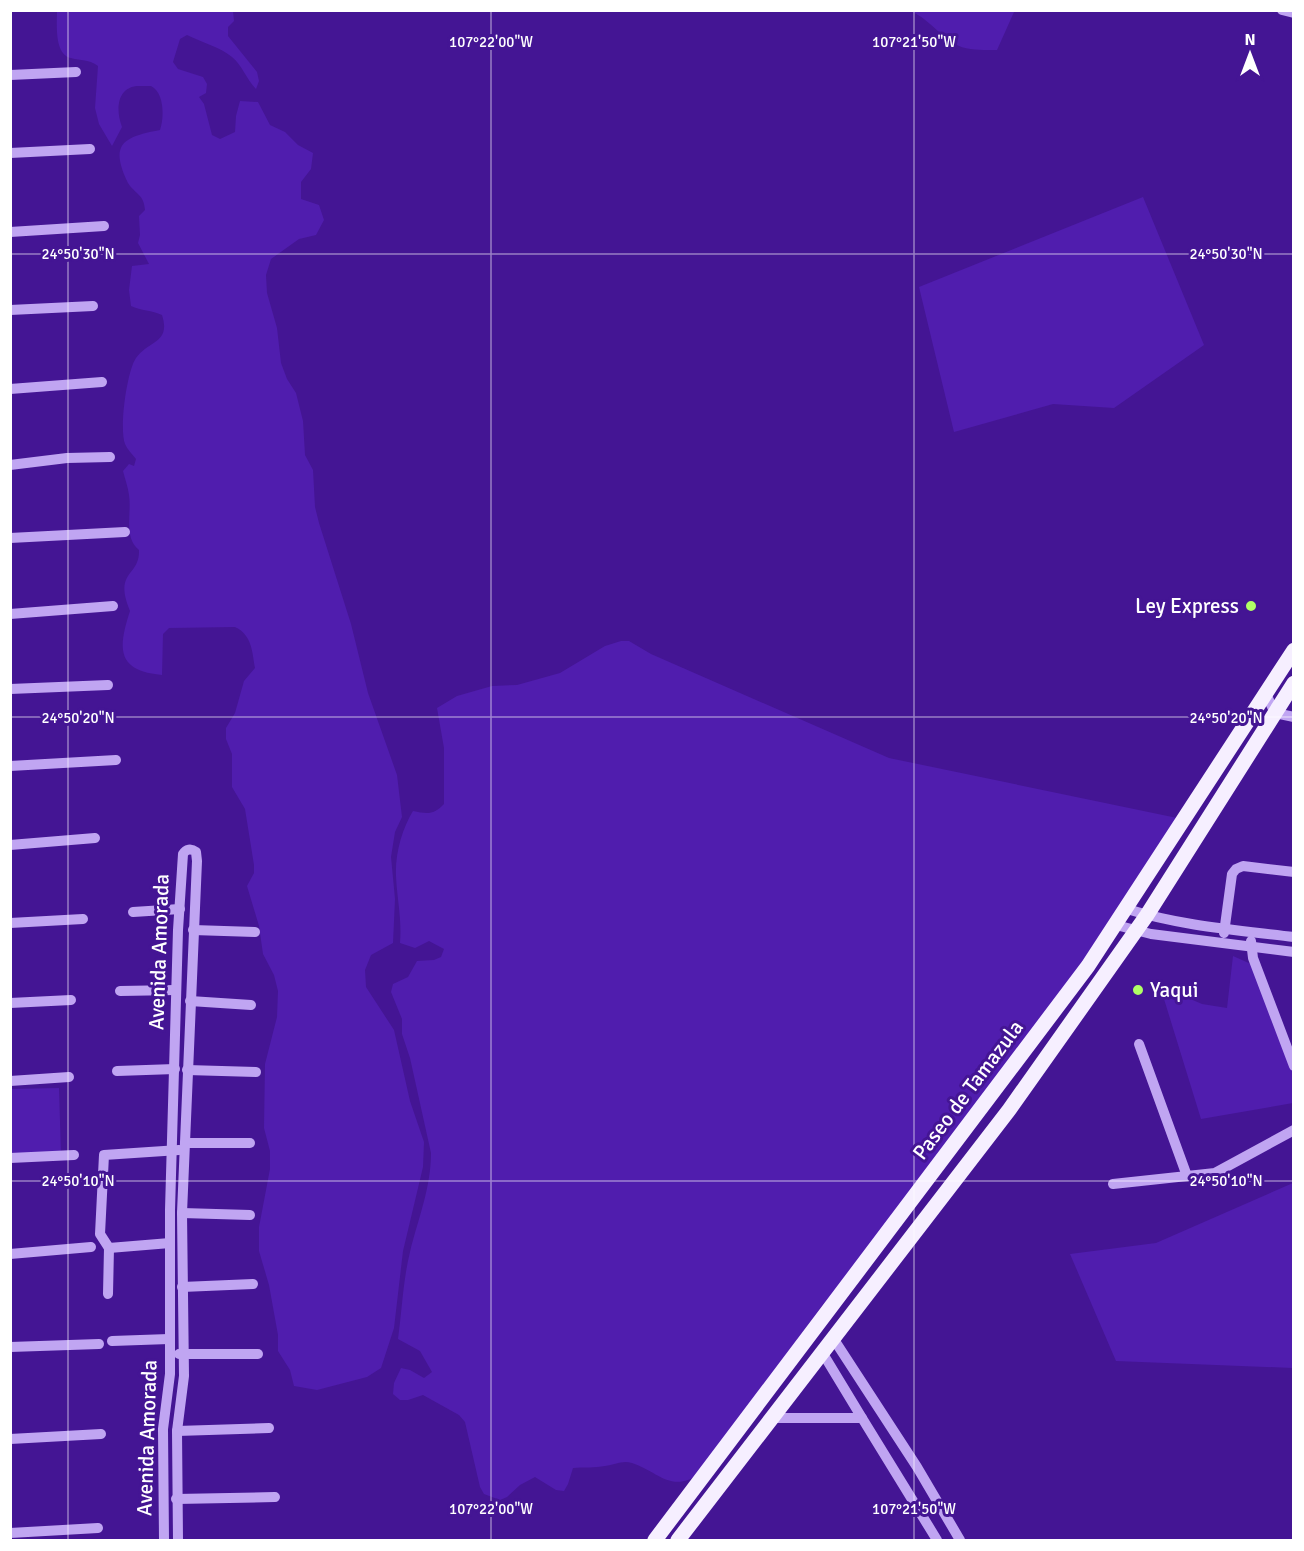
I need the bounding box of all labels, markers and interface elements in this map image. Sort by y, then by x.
north arrow [1220,24,1280,84]
text: N [1244,30,1256,50]
text: 107°22'00"W [449,33,533,51]
text: 107°21'50"W [872,33,956,51]
text: 24°50'30"N [41,245,115,263]
text: 24°50'30"N [1189,245,1263,263]
place label: Ley Express [1135,593,1239,619]
marker: Ley Express [1244,599,1258,613]
text: 24°50'20"N [41,709,115,727]
text: 24°50'20"N [1189,709,1263,727]
street label: Avenida Amorada [143,873,175,1031]
place label: Yaqui [1150,977,1198,1003]
marker: Yaqui [1131,983,1145,997]
street label: Paseo de Tamazula [907,1015,1029,1165]
text: 24°50'10"N [41,1172,115,1190]
text: 24°50'10"N [1189,1172,1263,1190]
street label: Avenida Amorada [131,1359,163,1517]
text: 107°22'00"W [449,1500,533,1518]
text: 107°21'50"W [872,1500,956,1518]

